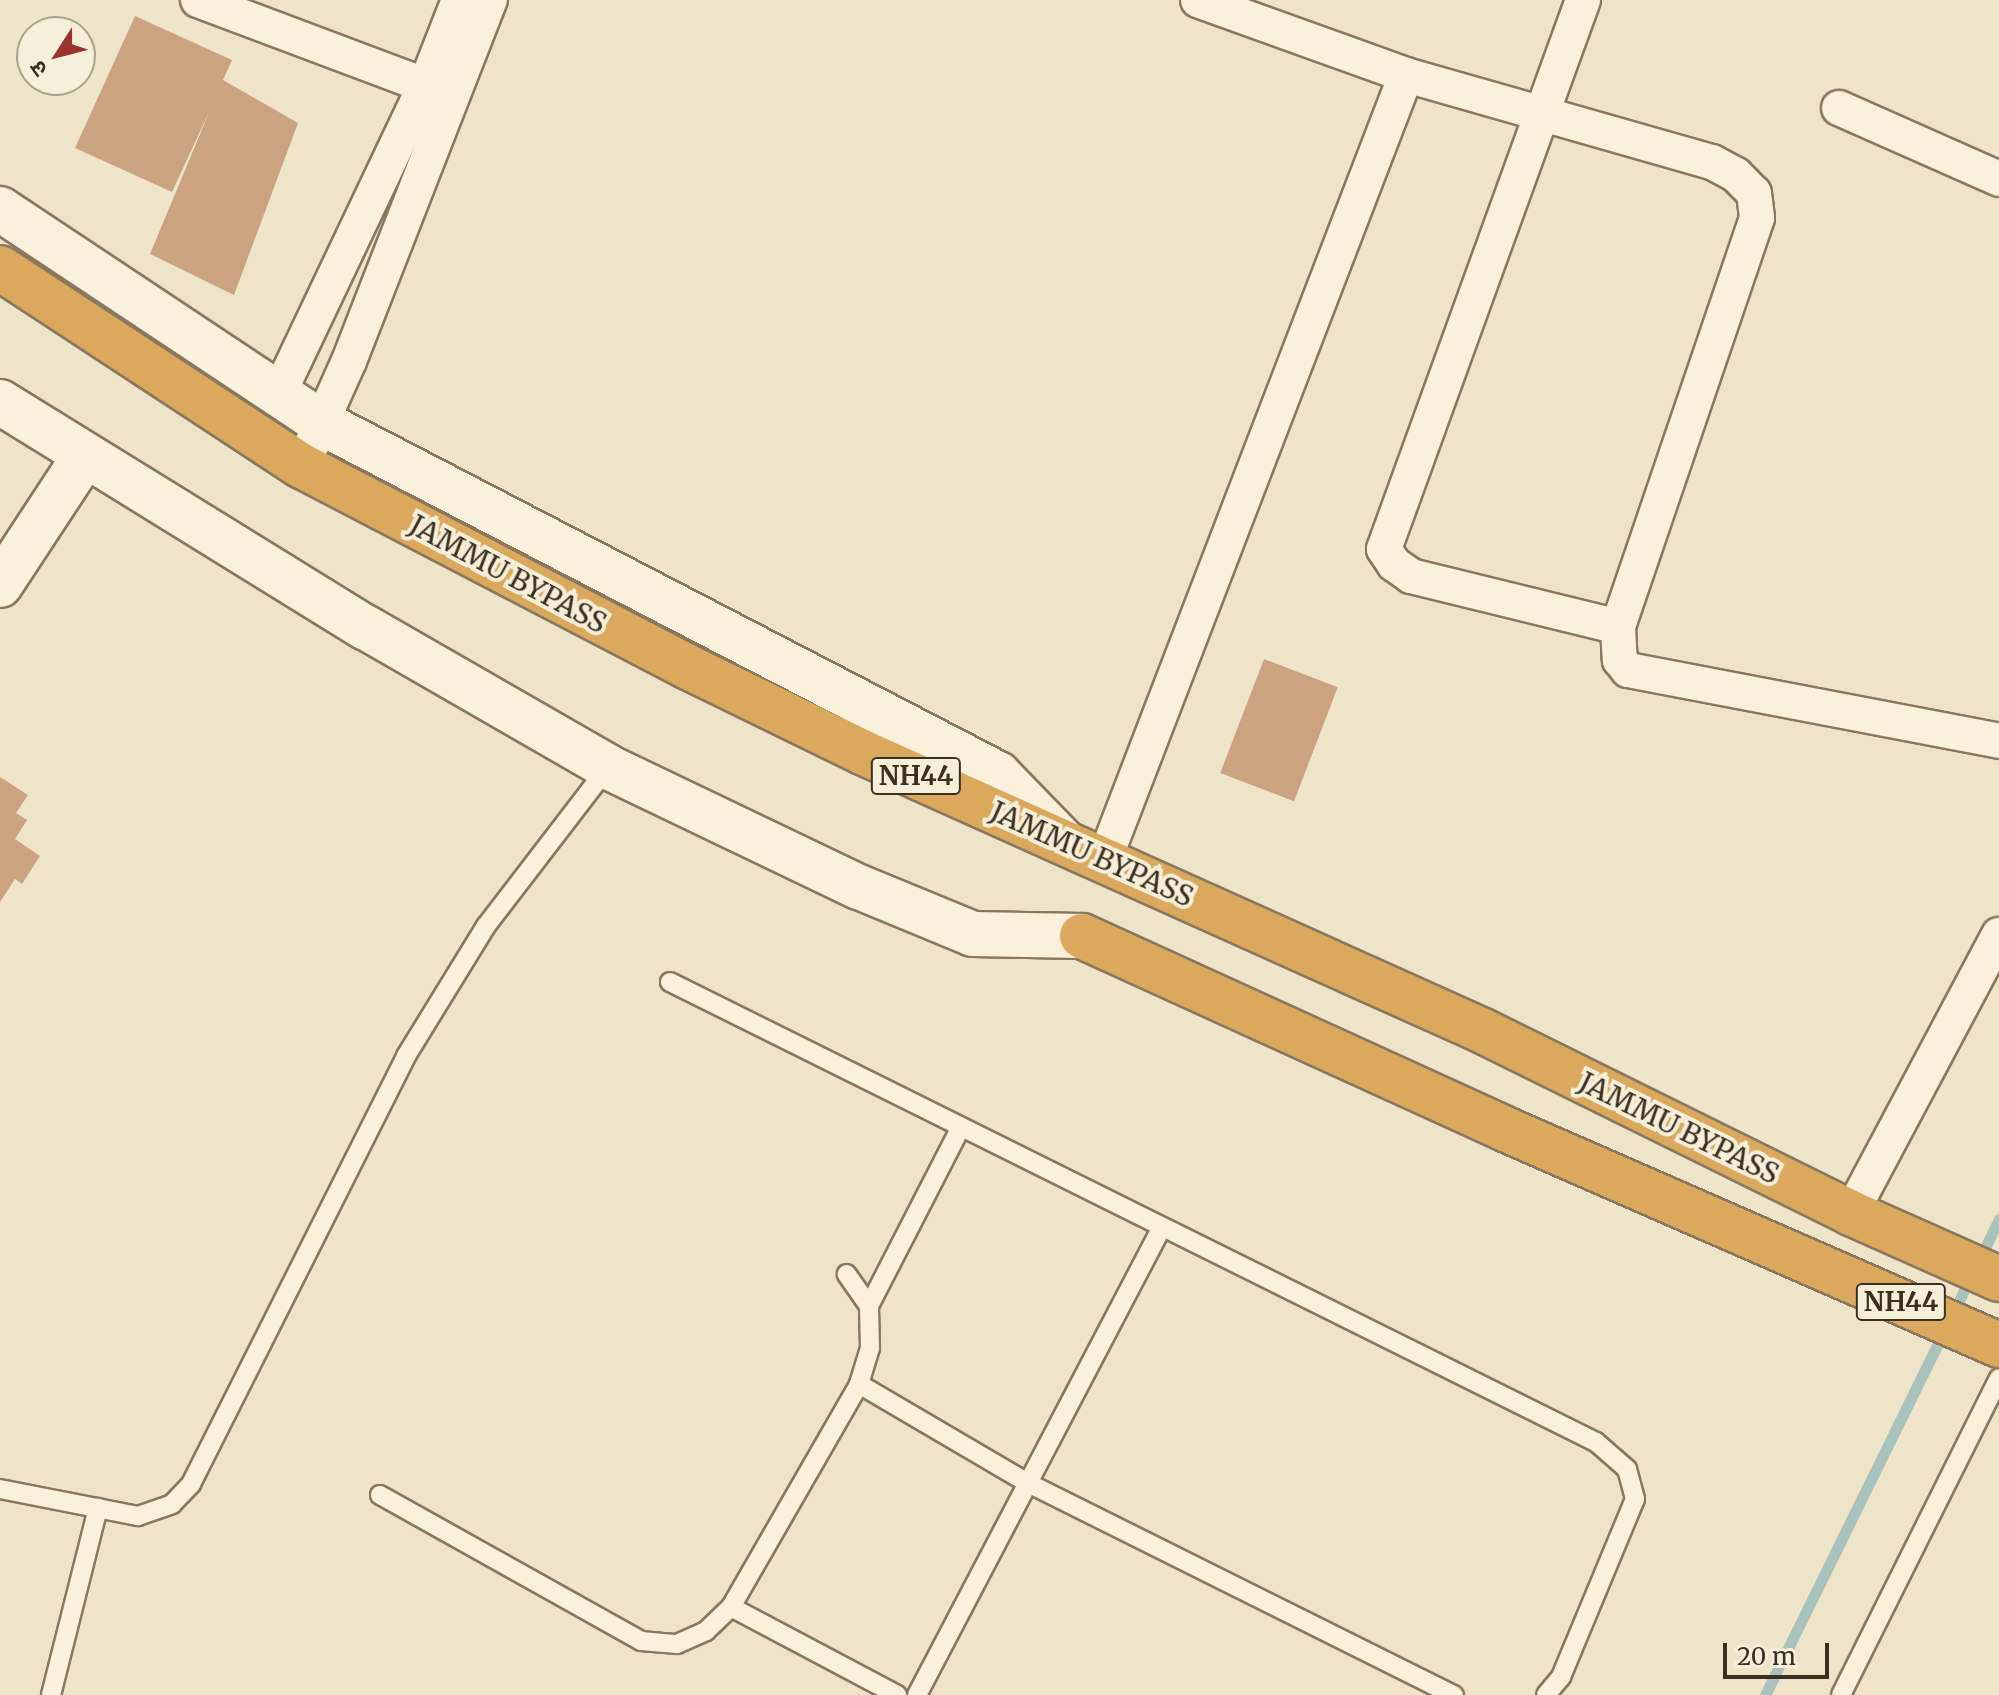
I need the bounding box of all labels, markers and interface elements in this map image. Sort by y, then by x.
north arrow [16,16,96,96]
text: उ [23,55,53,82]
street label: JAMMU BYPASS [404,508,612,640]
road number: NH44 [870,754,962,798]
street label: JAMMU BYPASS [985,794,1199,914]
street label: JAMMU BYPASS [1574,1065,1784,1191]
road number: NH44 [1855,1280,1947,1324]
scale bar [1727,1627,1833,1677]
text: 20 m [1737,1641,1796,1672]

